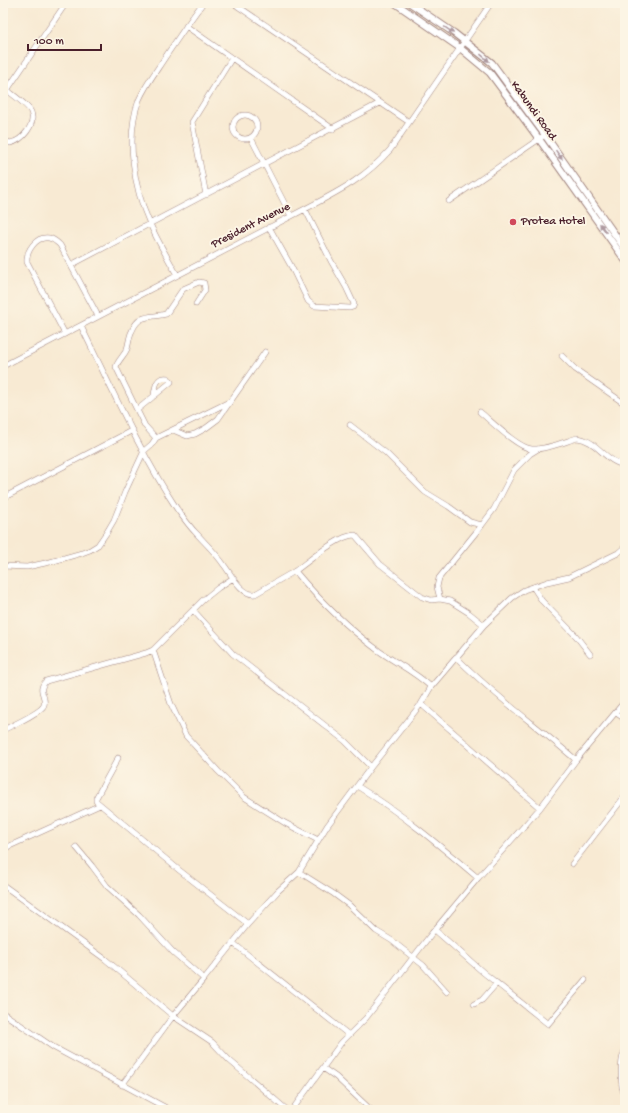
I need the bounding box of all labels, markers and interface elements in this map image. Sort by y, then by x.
scale bar [28,26,101,52]
one-way arrow [444,26,455,34]
text: 100 m [33,35,64,49]
one-way arrow [480,54,491,63]
street label: Kabundi Road [507,79,560,144]
one-way arrow [554,149,563,160]
street label: President Avenue [208,200,294,252]
place label: Protea Hotel [520,215,586,229]
marker: Protea Hotel [508,217,518,227]
one-way arrow [599,223,607,233]

